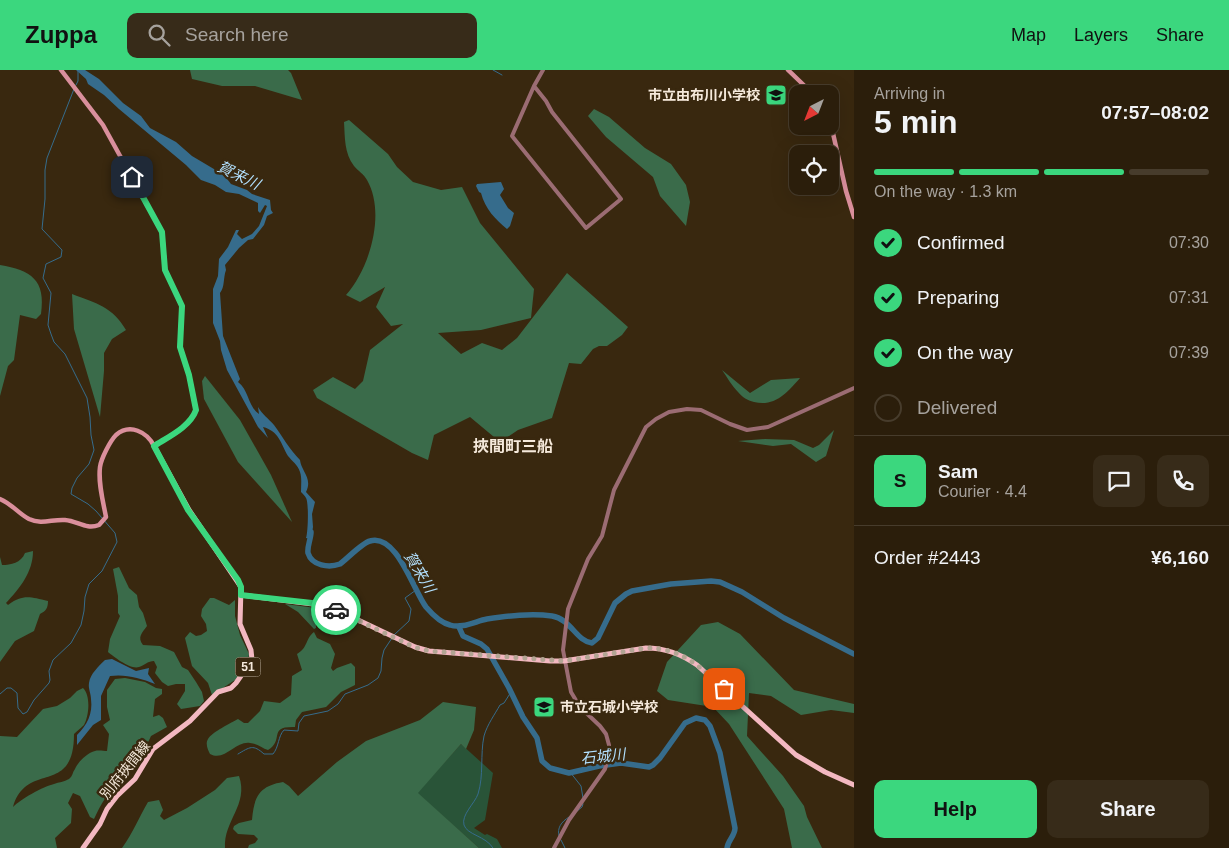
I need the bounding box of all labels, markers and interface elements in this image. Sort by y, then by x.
search box [127,13,477,58]
text: Zuppa [25,21,97,48]
icon: search [145,21,173,49]
text: Search here [185,24,289,45]
text: Map [1011,25,1046,45]
text: Layers [1074,25,1128,45]
text: Share [1156,25,1204,45]
school or university icon: 市立由布川小学校 [764,83,788,107]
north arrow [789,85,839,135]
map controls [789,85,839,195]
text: Arriving in [874,85,945,102]
place label: 市立由布川小学校 [648,87,760,103]
text: 07:57–08:02 [1101,102,1209,123]
text: 5 min [874,104,958,140]
button: locate [789,145,839,195]
pin [111,156,153,198]
water label: 賀来川 [215,157,265,193]
icon: home [118,163,146,191]
text: On the way · 1.3 km [874,183,1017,200]
icon: check [874,229,902,257]
text: Confirmed [917,232,1005,253]
text: 07:30 [1169,234,1209,251]
icon: check [874,284,902,312]
text: Preparing [917,287,999,308]
text: 07:31 [1169,289,1209,306]
icon: check [874,339,902,367]
text: On the way [917,342,1013,363]
text: 07:39 [1169,344,1209,361]
text: Delivered [917,397,997,418]
district label: 挾間町三船 [473,437,553,455]
button: chat [1093,455,1145,507]
button: phone [1157,455,1209,507]
text: Sam [938,461,978,482]
text: S [894,470,906,491]
text: Courier · 4.4 [938,483,1027,500]
text: Order #2443 [874,547,981,568]
text: ¥6,160 [1151,547,1209,568]
water label: 賀来川 [401,548,440,597]
courier [311,585,361,635]
icon: car [322,596,350,624]
road number: 51 [236,658,260,676]
pin [703,668,745,710]
icon: bag [710,675,738,703]
school or university icon: 市立石城小学校 [532,695,556,719]
place label: 市立石城小学校 [560,699,658,715]
street label: 別府挾間線 [97,738,153,802]
water label: 石城川 [580,745,628,767]
button: Help [874,780,1037,838]
button: Share [1047,780,1209,838]

